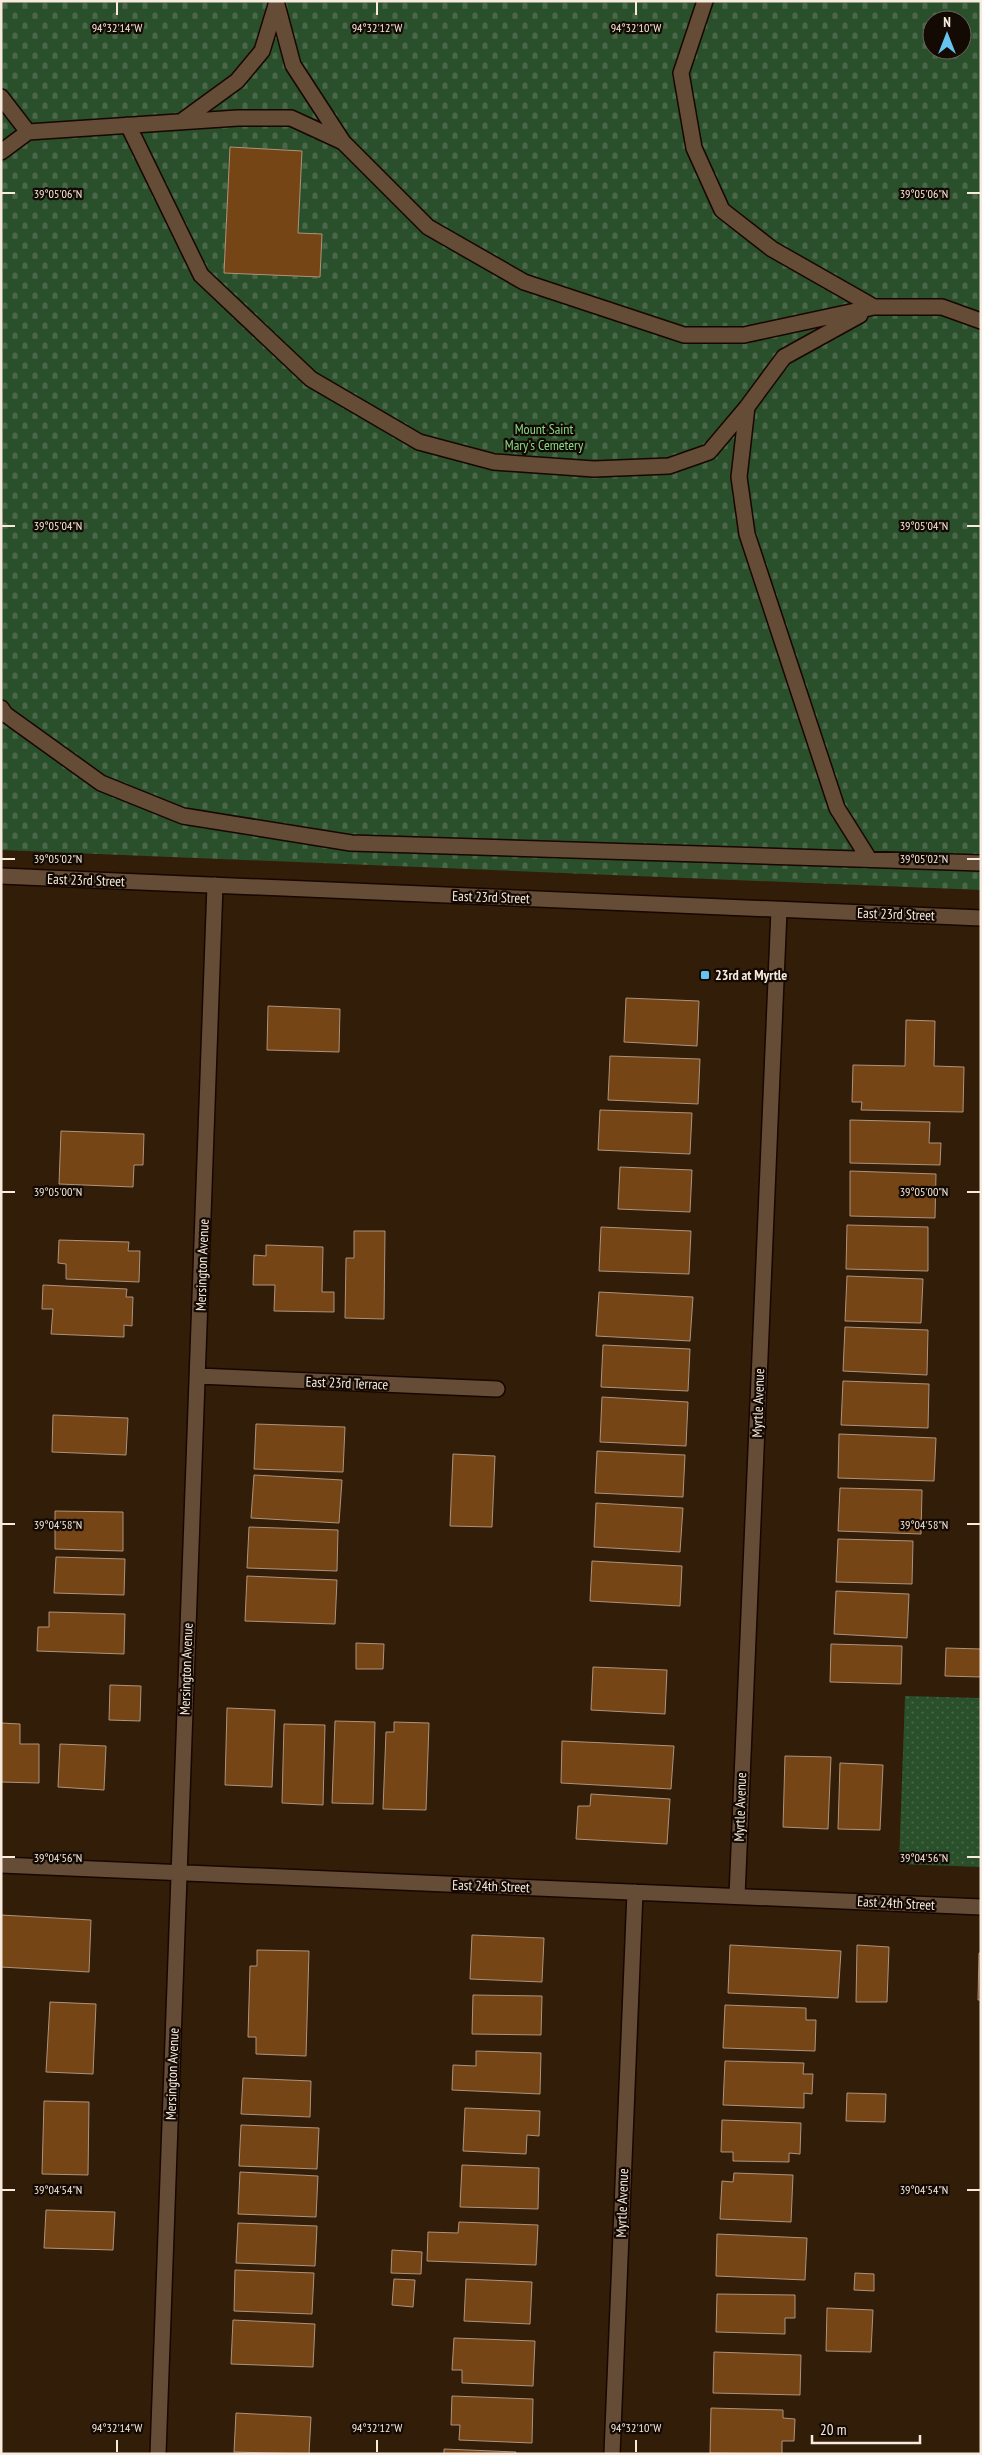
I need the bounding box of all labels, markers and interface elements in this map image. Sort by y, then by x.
north arrow [922,10,972,60]
text: N [943,13,951,31]
text: 94°32'14"W [92,20,142,35]
text: 94°32'12"W [352,20,402,35]
text: 94°32'10"W [611,20,661,35]
text: 39°05'06"N [34,186,82,201]
text: 39°05'06"N [900,186,948,201]
park label: Mount Saint Mary's Cemetery [505,420,584,454]
text: 39°05'04"N [34,518,82,533]
text: 39°05'04"N [900,518,948,533]
text: 39°05'02"N [34,851,82,866]
text: 39°05'02"N [900,851,948,866]
street label: East 23rd Street [47,870,125,890]
street label: East 23rd Street [452,887,530,907]
street label: East 23rd Street [857,904,935,924]
place label: 23rd at Myrtle [715,966,787,984]
marker: 23rd at Myrtle [699,969,711,981]
text: 39°05'00"N [34,1184,82,1199]
text: 39°05'00"N [900,1184,948,1199]
street label: Mersington Avenue [191,1218,213,1312]
street label: Myrtle Avenue [748,1368,768,1438]
street label: East 23rd Terrace [305,1373,389,1393]
text: 39°04'58"N [34,1517,82,1532]
text: 39°04'58"N [900,1517,948,1532]
street label: Mersington Avenue [175,1622,197,1716]
street label: Myrtle Avenue [730,1772,750,1842]
text: 39°04'56"N [34,1850,82,1865]
text: 39°04'56"N [900,1850,948,1865]
street label: East 24th Street [452,1876,530,1896]
street label: East 24th Street [857,1892,935,1914]
street label: Mersington Avenue [161,2027,183,2121]
street label: Myrtle Avenue [612,2168,632,2238]
text: 39°04'54"N [34,2182,82,2197]
text: 39°04'54"N [900,2182,948,2197]
scale bar [812,2412,920,2444]
text: 94°32'14"W [92,2420,142,2435]
text: 94°32'12"W [352,2420,402,2435]
text: 94°32'10"W [611,2420,661,2435]
text: 20 m [820,2420,846,2439]

